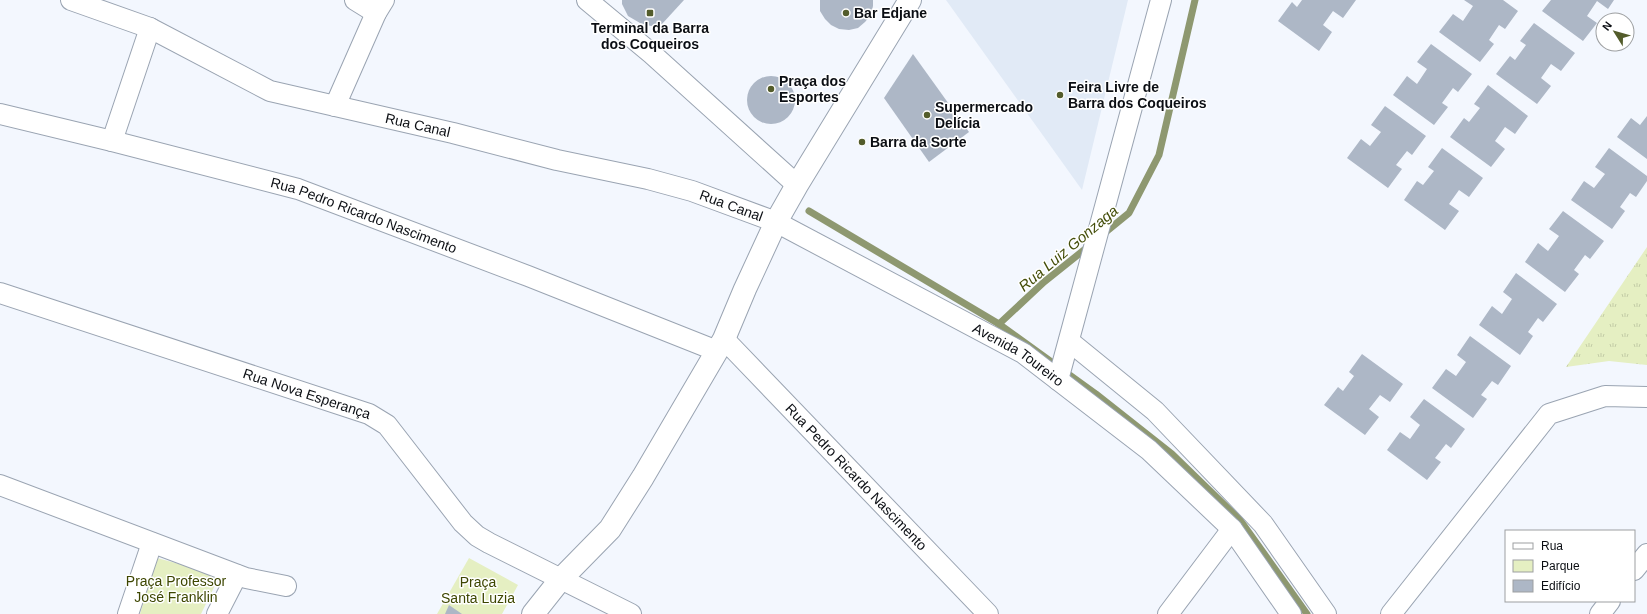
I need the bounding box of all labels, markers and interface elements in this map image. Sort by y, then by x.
place label: Bar Edjane [854,5,927,21]
marker: Terminal da Barra dos Coqueiros [645,8,655,18]
marker: Bar Edjane [841,8,851,18]
north arrow [1595,12,1635,52]
text: N [1600,19,1614,33]
place label: Terminal da Barra dos Coqueiros [591,20,709,52]
place label: Praça dos Esportes [779,73,846,105]
place label: Feira Livre de Barra dos Coqueiros [1068,79,1207,111]
marker: Praça dos Esportes [766,84,776,94]
marker: Feira Livre de Barra dos Coqueiros [1055,90,1065,100]
place label: Supermercado Delícia [935,99,1033,131]
street label: Rua Canal [384,110,452,140]
marker: Supermercado Delícia [922,110,932,120]
place label: Barra da Sorte [870,134,967,150]
marker: Barra da Sorte [857,137,867,147]
street label: Rua Pedro Ricardo Nascimento [269,174,459,256]
street label: Rua Canal [697,187,765,224]
water label: Rua Luiz Gonzaga [1015,202,1121,294]
street label: Avenida Toureiro [970,320,1067,389]
street label: Rua Nova Esperança [241,365,373,422]
street label: Rua Pedro Ricardo Nascimento [782,400,930,554]
legend [1505,530,1635,602]
text: Rua [1541,539,1563,553]
text: Parque [1541,559,1580,573]
park label: Praça Professor José Franklin [126,573,227,605]
park label: Praça Santa Luzia [441,574,515,606]
text: Edifício [1541,579,1581,593]

